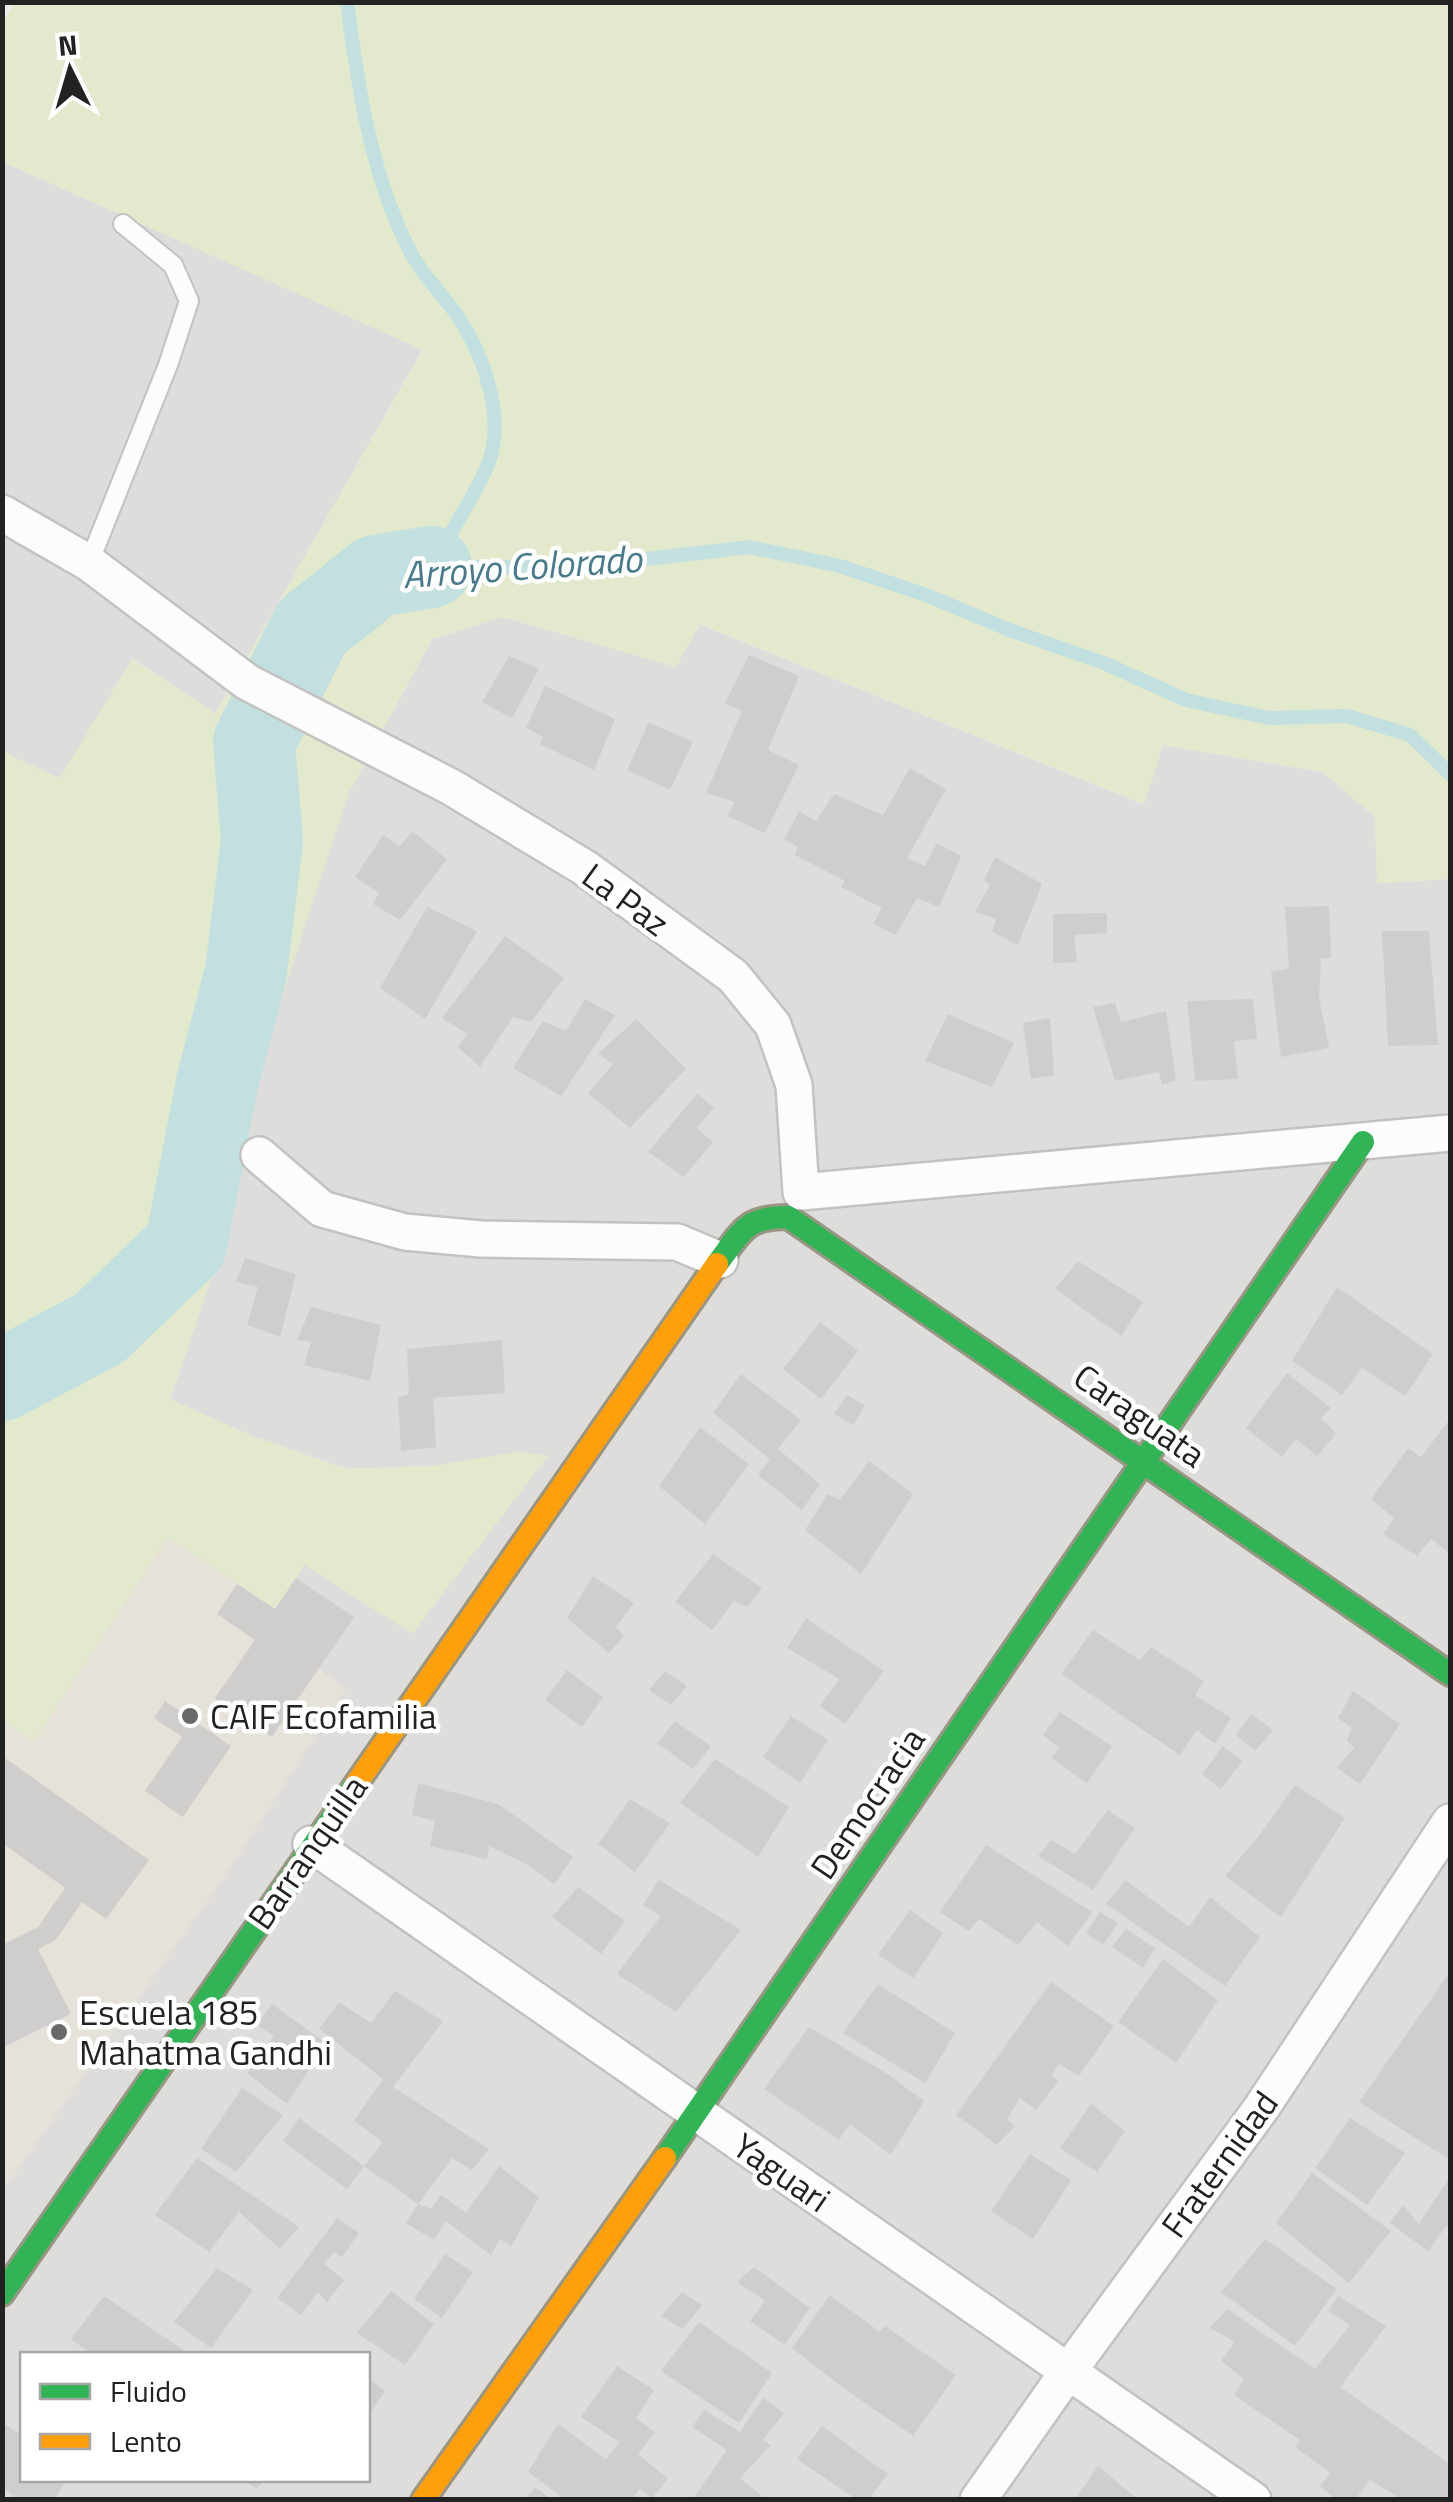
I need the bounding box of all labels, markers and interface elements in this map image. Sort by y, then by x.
north arrow [20,20,120,120]
text: N [56,22,79,67]
water label: Arroyo Colorado [401,529,645,603]
street label: La Paz [571,849,681,949]
street label: Caraguata [1063,1350,1217,1480]
place label: CAIF Ecofamilia [210,1689,437,1743]
marker: CAIF Ecofamilia [179,1705,201,1727]
street label: Democracia [796,1716,938,1890]
street label: Barranquilla [234,1764,380,1940]
place label: Escuela 185 Mahatma Gandhi [79,1985,332,2079]
marker: Escuela 185 Mahatma Gandhi [48,2021,70,2043]
street label: Fraternidad [1147,2079,1291,2249]
street label: Yaguari [722,2119,842,2225]
legend [20,2352,370,2482]
text: Fluido [110,2368,187,2414]
text: Lento [110,2418,182,2464]

